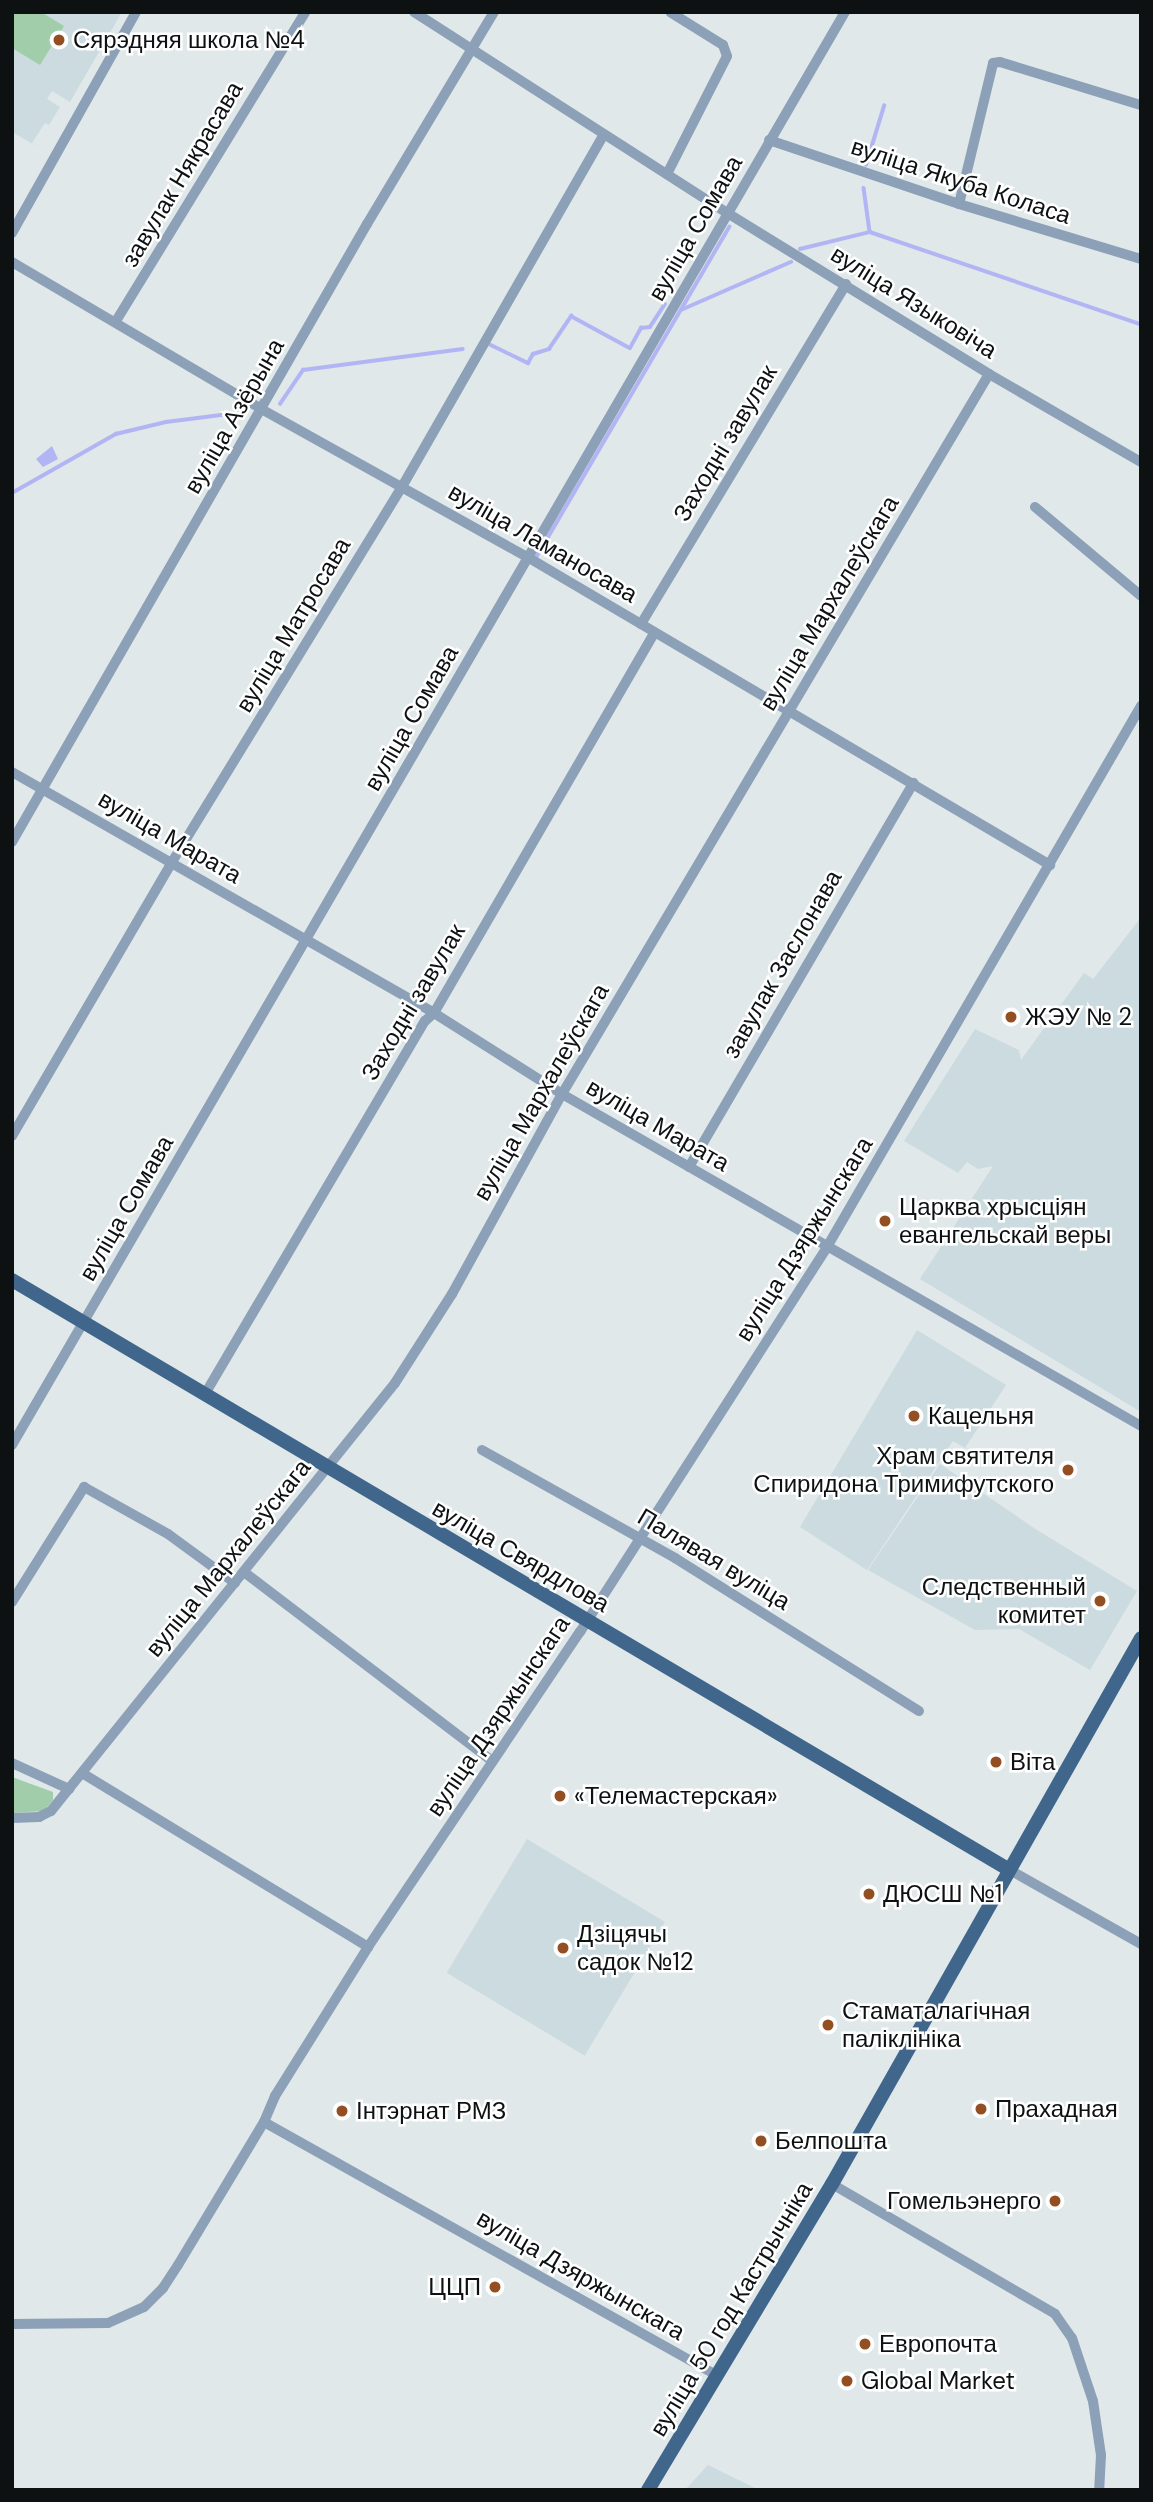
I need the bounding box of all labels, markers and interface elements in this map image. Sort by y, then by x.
place label: Сярэдняя школа №4 [73,26,305,54]
marker: Сярэдняя школа №4 [51,32,67,48]
street label: завулак Някрасава [115,76,249,272]
street label: вуліца Якуба Коласа [848,132,1074,230]
street label: вуліца Сомава [642,150,748,306]
street label: вуліца Языковіча [826,239,1002,365]
street label: вуліца Азёрына [178,333,290,499]
street label: Заходні завулак [667,360,783,526]
street label: вуліца Ламаносава [443,477,643,609]
street label: вуліца Мархалеўскага [753,490,905,716]
street label: вуліца Матросава [230,533,356,717]
street label: вуліца Сомава [358,640,464,796]
street label: вуліца Марата [93,784,247,890]
street label: завулак Заслонава [716,865,848,1063]
street label: Заходні завулак [355,919,471,1085]
street label: вуліца Мархалеўскага [467,978,615,1206]
place label: ЖЭУ № 2 [1025,1003,1132,1031]
marker: ЖЭУ № 2 [1003,1009,1019,1025]
street label: вуліца Марата [581,1072,735,1178]
street label: вуліца Сомава [73,1130,179,1286]
street label: вуліца Дзяржынскага [729,1132,879,1346]
place label: Царква хрысціян евангельскай веры [899,1193,1111,1249]
marker: Царква хрысціян евангельскай веры [877,1213,893,1229]
place label: Кацельня [928,1402,1034,1430]
marker: Кацельня [906,1408,922,1424]
place label: Храм святителя Спиридона Тримифутского [753,1442,1054,1498]
street label: вуліца Мархалеўскага [140,1454,316,1662]
marker: Храм святителя Спиридона Тримифутского [1060,1462,1076,1478]
street label: вуліца Свярдлова [427,1494,615,1618]
street label: Палявая вуліца [632,1502,796,1616]
place label: Следственный комитет [922,1573,1086,1629]
marker: Следственный комитет [1092,1593,1108,1609]
street label: вуліца Дзяржынскага [420,1610,576,1822]
place label: Віта [1010,1748,1055,1776]
marker: Віта [988,1754,1004,1770]
place label: «Телемастерская» [574,1782,778,1810]
marker: «Телемастерская» [552,1788,568,1804]
place label: ДЮСШ №1 [883,1880,1002,1908]
marker: ДЮСШ №1 [861,1886,877,1902]
place label: Дзіцячы садок №12 [577,1920,694,1976]
marker: Дзіцячы садок №12 [555,1940,571,1956]
place label: Стаматалагічная паліклініка [842,1997,1030,2053]
marker: Стаматалагічная паліклініка [820,2017,836,2033]
place label: Прахадная [995,2095,1118,2123]
place label: Інтэрнат РМЗ [356,2097,506,2125]
marker: Прахадная [973,2101,989,2117]
marker: Інтэрнат РМЗ [334,2103,350,2119]
place label: Белпошта [775,2127,887,2155]
marker: Белпошта [753,2133,769,2149]
street label: вуліца 50 год Кастрычніка [644,2177,818,2441]
place label: Гомельэнерго [887,2187,1041,2215]
marker: Гомельэнерго [1047,2193,1063,2209]
street label: вуліца Дзяржынскага [472,2204,690,2346]
place label: ЦЦП [428,2273,481,2301]
marker: ЦЦП [487,2279,503,2295]
place label: Европочта [879,2330,997,2358]
marker: Европочта [857,2336,873,2352]
place label: Globаl Market [861,2367,1015,2395]
marker: Globаl Market [839,2373,855,2389]

